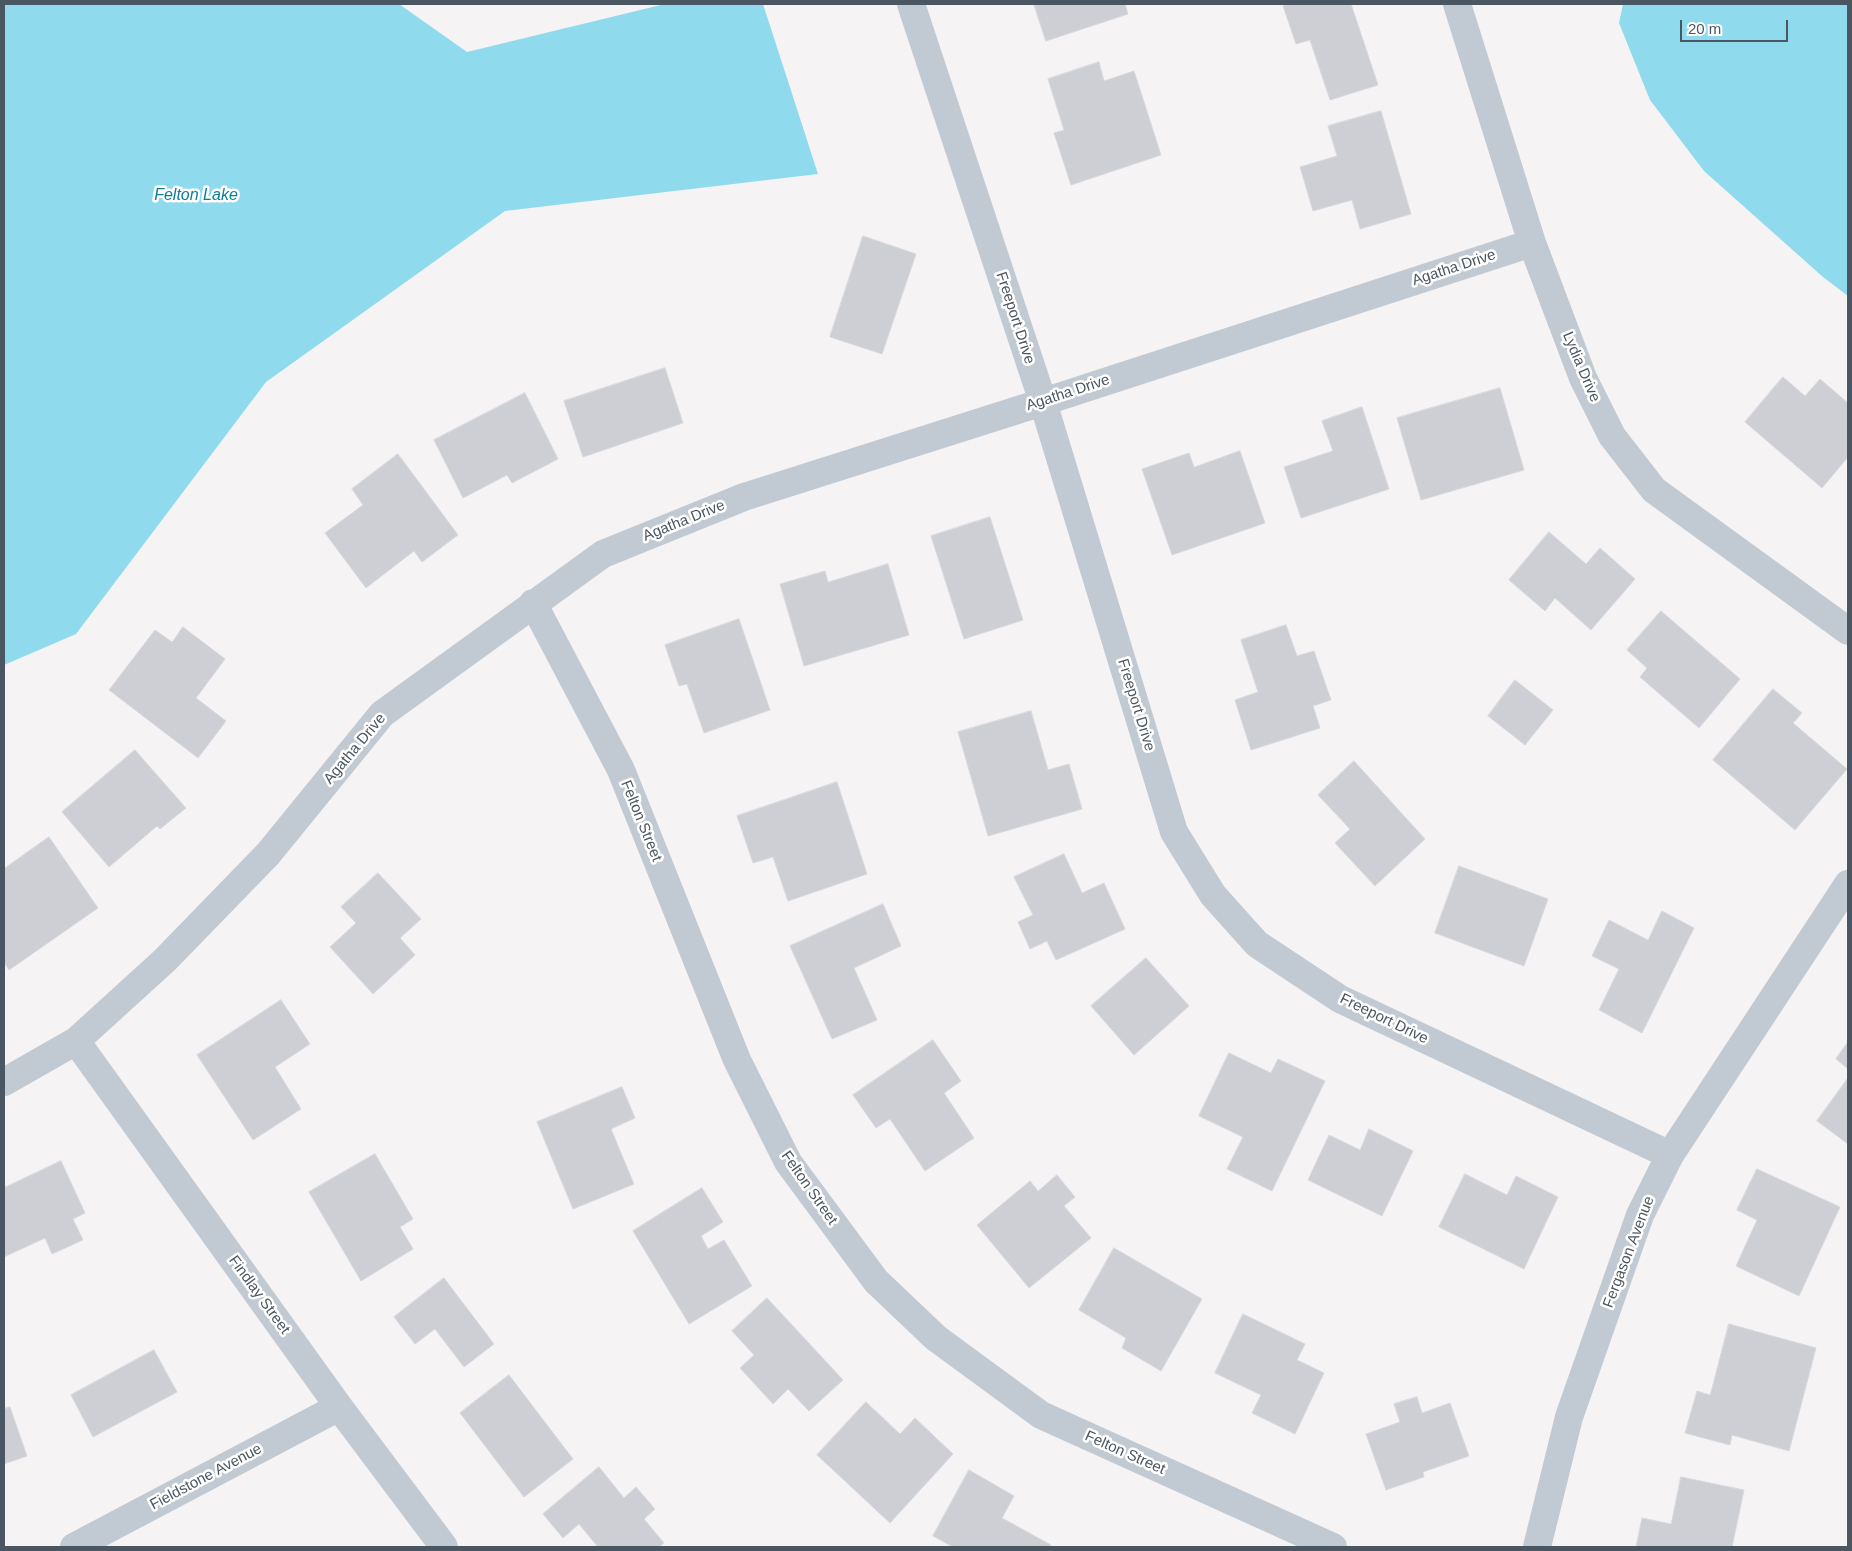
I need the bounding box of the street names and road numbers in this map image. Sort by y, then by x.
street label: Agatha Drive [1410,246,1498,290]
street label: Freeport Drive [992,270,1038,366]
street label: Lydia Drive [1558,329,1604,405]
street label: Agatha Drive [1024,371,1112,415]
street label: Agatha Drive [640,496,728,546]
street label: Freeport Drive [1113,657,1159,753]
street label: Agatha Drive [320,710,390,788]
street label: Felton Street [617,778,665,864]
street label: Freeport Drive [1337,990,1431,1048]
street label: Felton Street [777,1148,841,1228]
street label: Fergason Avenue [1599,1194,1659,1310]
street label: Findlay Street [225,1252,293,1338]
street label: Felton Street [1082,1427,1168,1479]
street label: Fieldstone Avenue [147,1440,265,1514]

